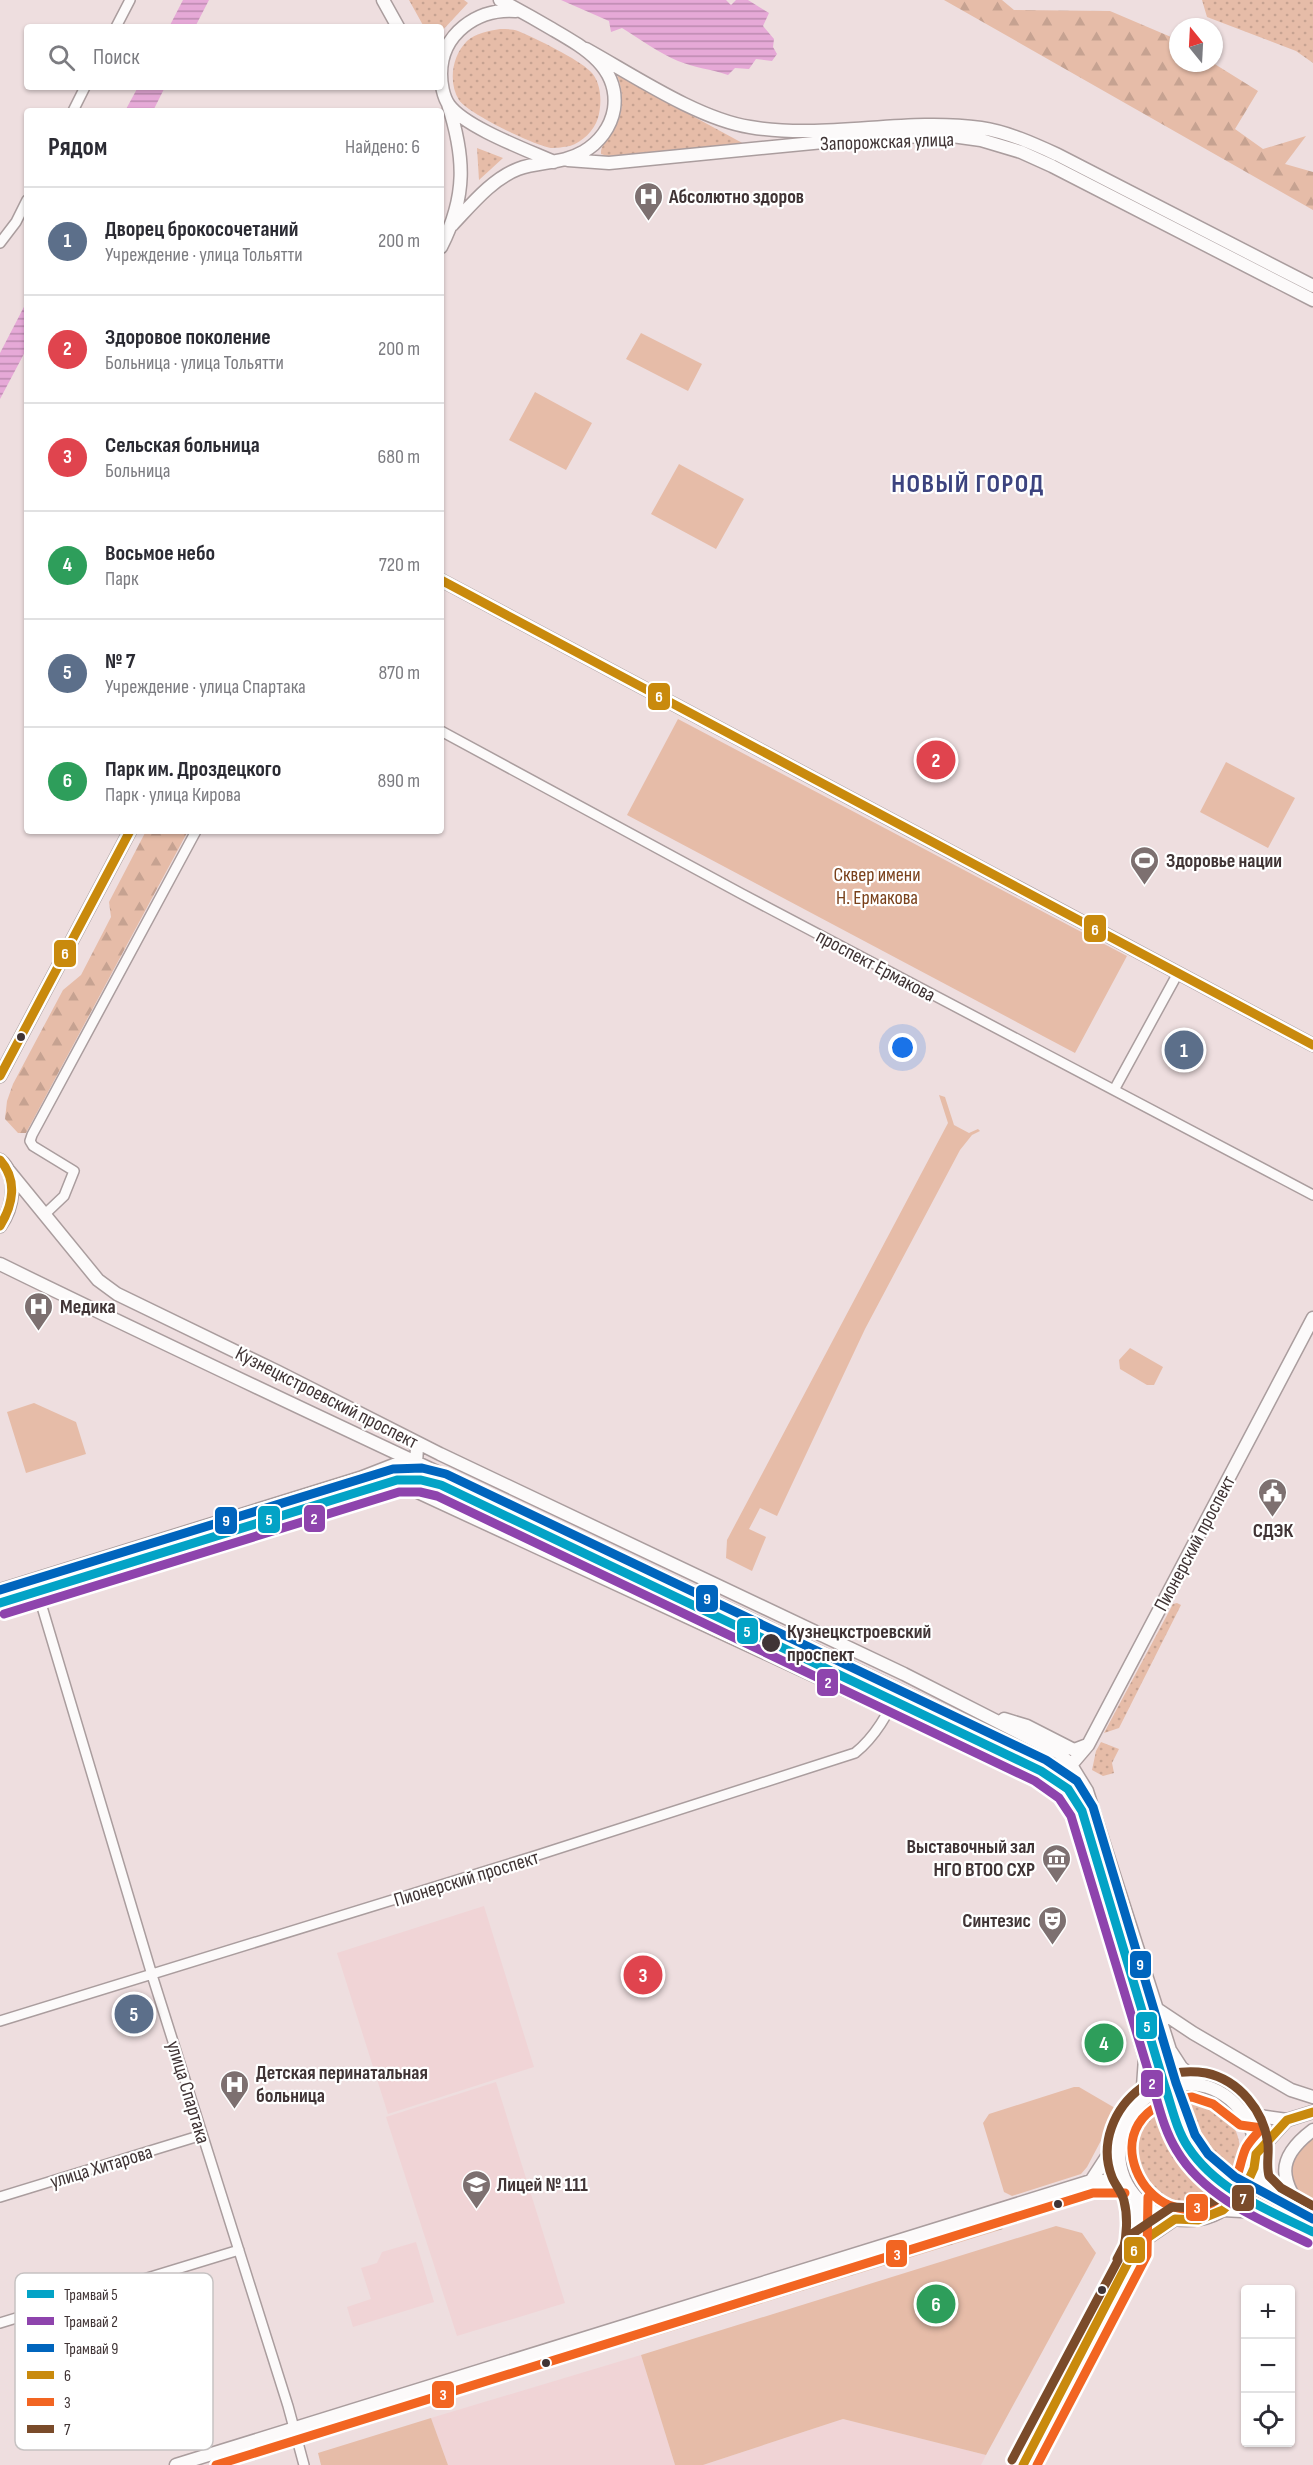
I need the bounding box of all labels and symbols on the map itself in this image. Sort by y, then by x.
north arrow [1169,18,1223,72]
street label: Запорожская улица [820,128,954,156]
hospital icon: Абсолютно здоров [632,180,664,222]
place label: Абсолютно здоров [668,185,804,209]
district label: НОВЫЙ ГОРОД [891,469,1045,500]
line badge: 6 [647,682,671,711]
text: 6 [655,688,663,707]
pin: 2 [916,738,956,783]
sports icon: Здоровье нации [1129,844,1161,886]
place label: Здоровье нации [1166,849,1282,873]
park label: Сквер имени Н. Ермакова [833,863,921,910]
line badge: 6 [1083,914,1107,943]
text: 6 [1091,921,1099,940]
street label: проспект Ермакова [812,924,939,1007]
line badge: 6 [53,939,77,968]
text: 6 [61,945,69,964]
pin: 1 [1164,1028,1204,1072]
unlabelled marker [15,1031,27,1043]
your location [888,1033,917,1062]
hospital icon: Медика [23,1290,55,1332]
place label: Медика [60,1295,116,1319]
street label: Кузнецкстроевский проспект [231,1341,422,1454]
street label: Пионерский проспект [1149,1471,1241,1615]
public building icon: СДЭК [1257,1476,1289,1518]
line badge: 2 [303,1504,326,1533]
line badge: 5 [257,1505,281,1534]
line badge: 9 [214,1506,238,1535]
text: 2 [310,1510,318,1529]
text: 5 [265,1511,273,1530]
text: 9 [222,1512,230,1531]
place label: СДЭК [1253,1519,1293,1543]
line badge: 9 [695,1584,719,1613]
text: 9 [703,1590,711,1609]
line badge: 5 [736,1617,759,1645]
place label: Кузнецкстроевский проспект [787,1620,931,1667]
text: 5 [743,1623,751,1642]
marker: Кузнецкстроевский проспект [760,1632,782,1654]
line badge: 2 [816,1668,839,1697]
text: 2 [824,1674,832,1693]
place label: Выставочный зал НГО ВТОО СХР [907,1835,1035,1882]
museum icon: Выставочный зал НГО ВТОО СХР [1040,1842,1072,1884]
street label: Пионерский проспект [391,1845,542,1912]
theatre icon: Синтезис [1036,1904,1068,1946]
place label: Синтезис [962,1909,1031,1933]
line badge: 9 [1129,1950,1152,1979]
pin: 3 [624,1952,662,1998]
text: 9 [1136,1956,1144,1975]
pin: 5 [114,1992,154,2036]
line badge: 5 [1135,2011,1158,2040]
text: 5 [1143,2018,1151,2037]
pin: 4 [1084,2020,1124,2066]
street label: улица Спартака [161,2038,215,2147]
place label: Детская перинатальная больница [256,2061,428,2108]
hospital icon: Детская перинатальная больница [219,2068,251,2110]
line badge: 2 [1140,2069,1164,2098]
text: 2 [1148,2075,1156,2094]
street label: улица Хитарова [47,2140,155,2194]
school or university icon: Лицей № 111 [460,2168,492,2210]
place label: Лицей № 111 [497,2173,588,2197]
line badge: 7 [1231,2184,1255,2212]
text: 7 [1240,2190,1247,2209]
line badge: 3 [1185,2193,1209,2222]
unlabelled marker [1052,2198,1064,2210]
text: 3 [1193,2199,1201,2218]
line badge: 6 [1123,2236,1146,2264]
line badge: 3 [885,2239,908,2268]
text: 6 [1130,2242,1138,2261]
text: 3 [893,2246,901,2265]
legend [15,2273,213,2450]
pin: 6 [916,2282,956,2326]
unlabelled marker [1096,2284,1108,2296]
text: Трамвай 5 [64,2286,118,2305]
text: Трамвай 2 [64,2313,118,2332]
text: Трамвай 9 [64,2340,118,2359]
unlabelled marker [540,2357,552,2369]
text: 6 [64,2367,71,2386]
line badge: 3 [431,2380,455,2409]
text: 3 [439,2386,447,2405]
text: 3 [64,2394,71,2413]
text: 7 [64,2421,71,2440]

